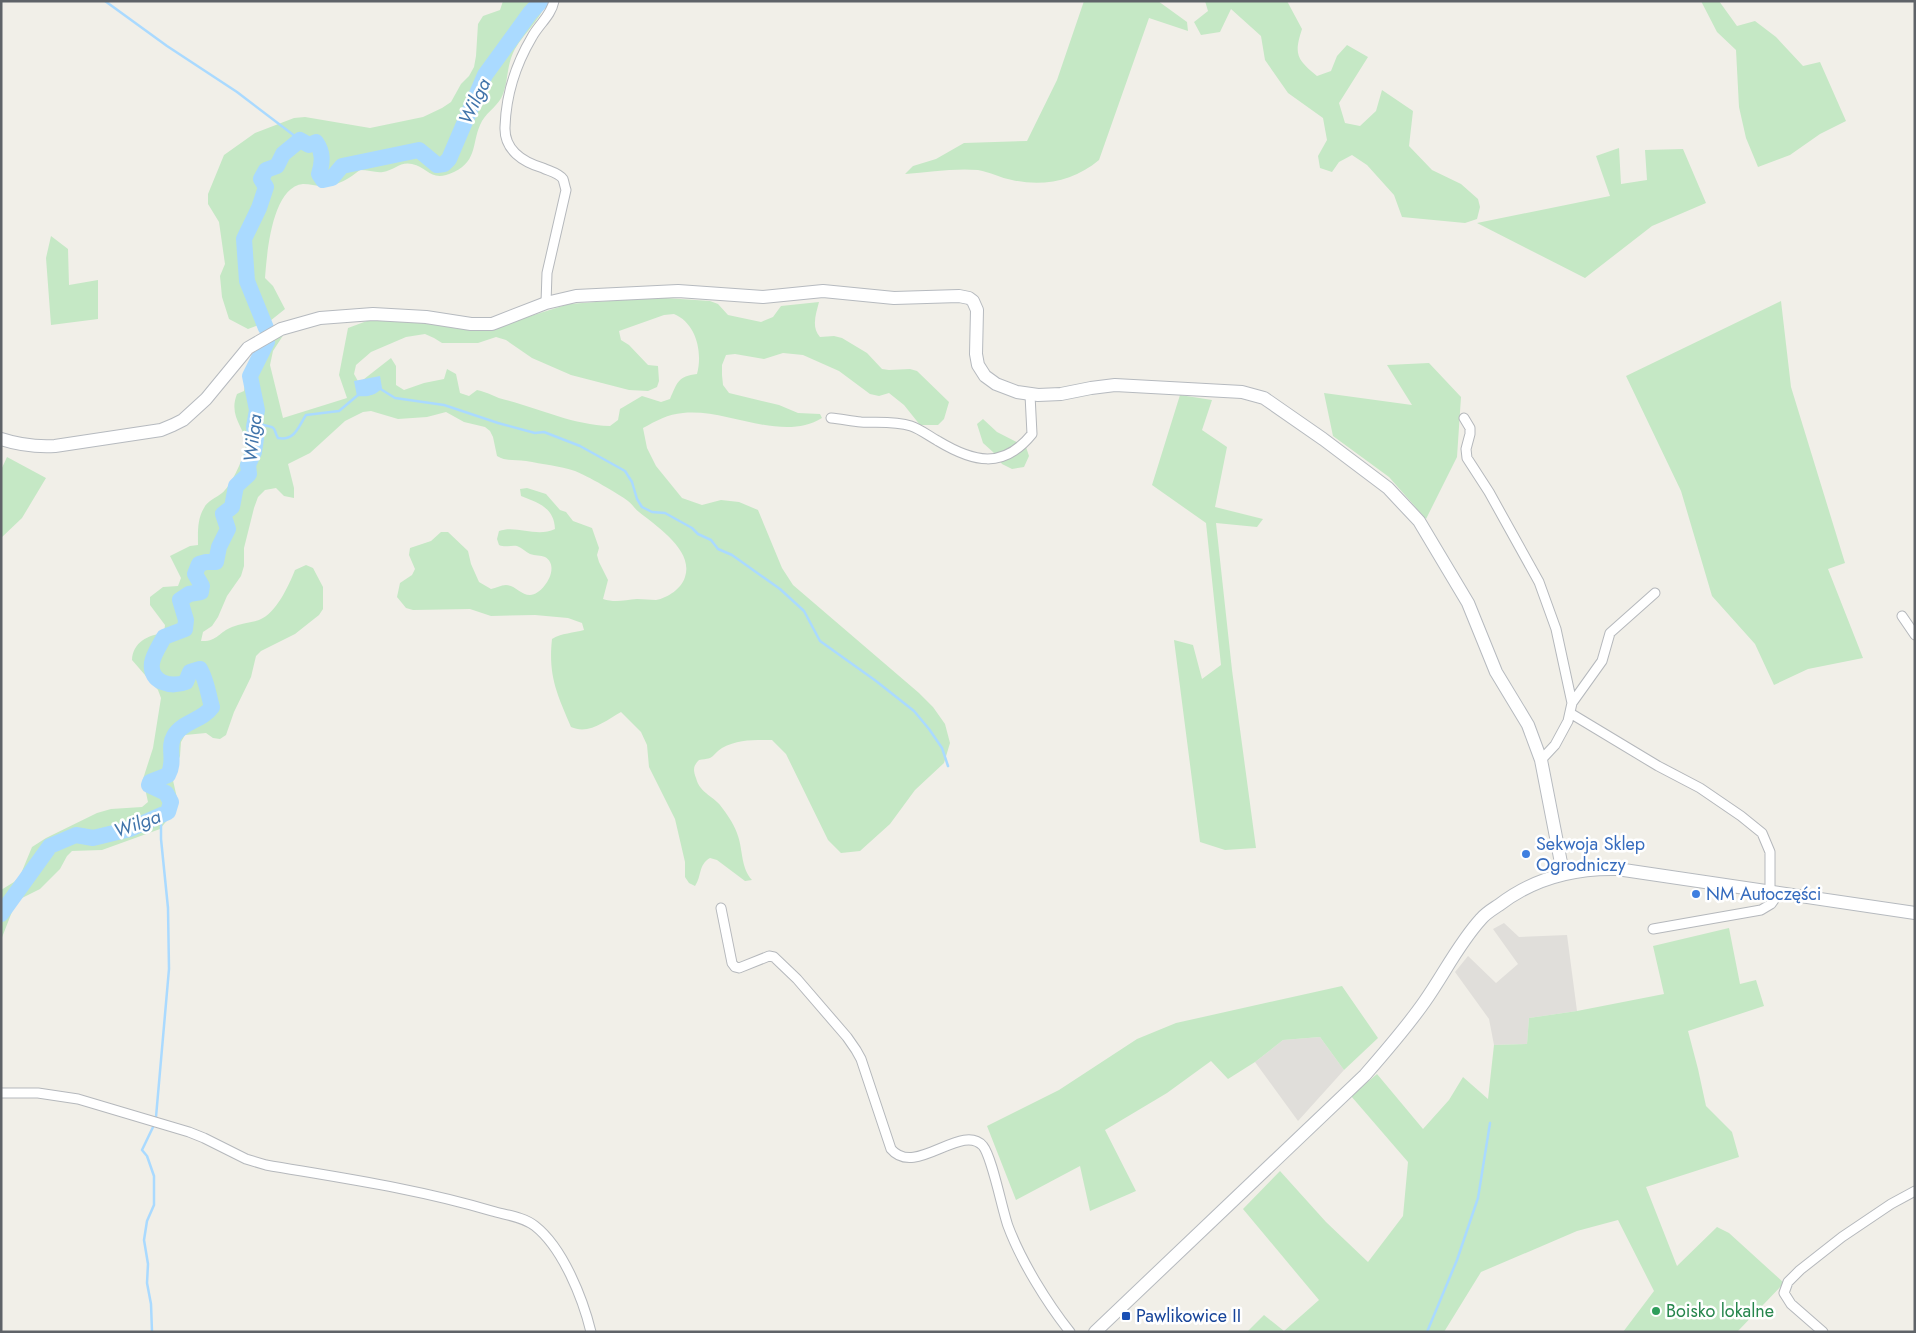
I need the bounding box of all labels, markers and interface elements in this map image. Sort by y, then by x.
water label: Wilga [452,73,497,129]
water label: Wilga [237,412,268,463]
water label: Wilga [110,802,165,844]
place label: Sekwoja Sklep Ogrodniczy [1536,831,1645,878]
marker: Sekwoja Sklep Ogrodniczy [1520,848,1532,860]
place label: NM Autoczęści [1706,881,1821,907]
marker: NM Autoczęści [1690,888,1702,900]
place label: Boisko lokalne [1666,1298,1774,1324]
place label: Pawlikowice II [1136,1303,1241,1329]
marker: Boisko lokalne [1650,1305,1662,1317]
marker: Pawlikowice II [1120,1310,1132,1322]

